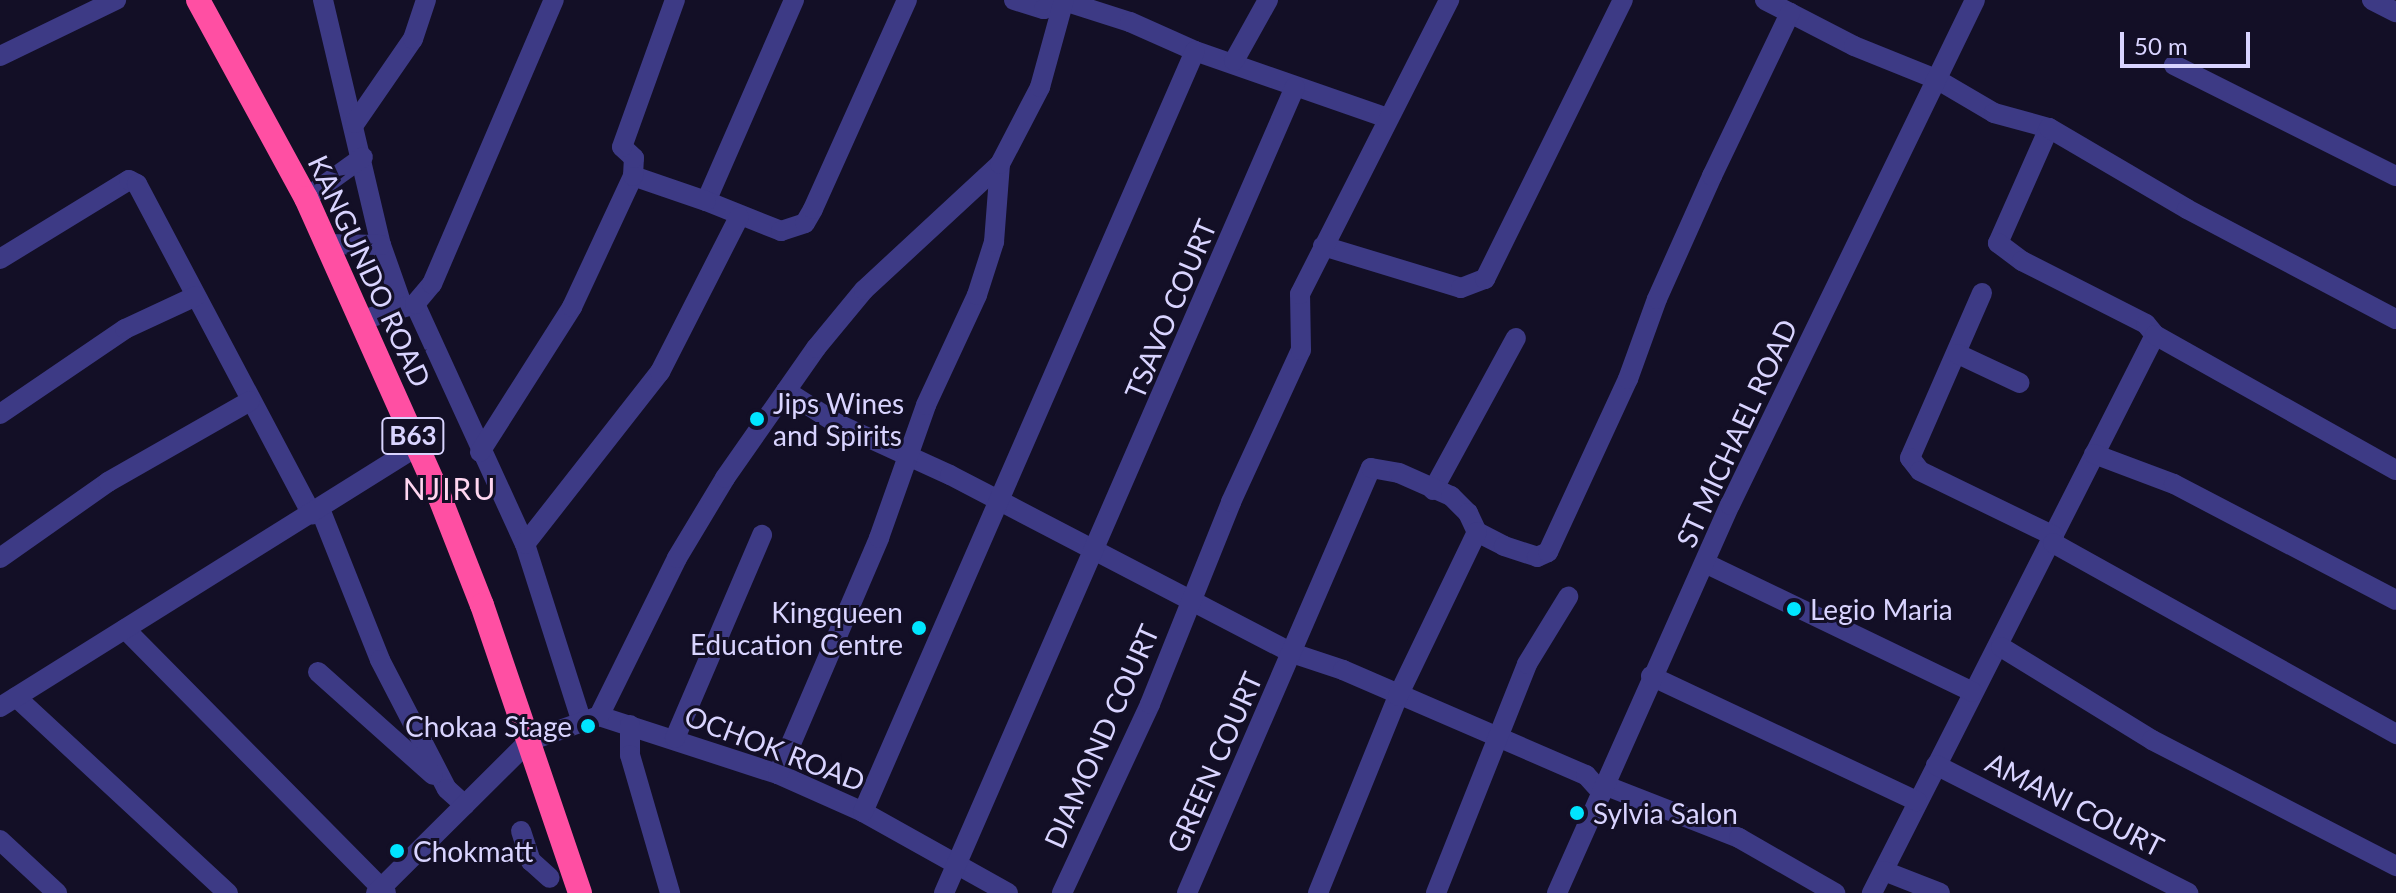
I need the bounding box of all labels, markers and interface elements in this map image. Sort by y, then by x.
scale bar [2124,16,2254,66]
text: 50 m [2134,31,2188,60]
street label: KANGUNDO ROAD [302,150,438,392]
street label: TSAVO COURT [1117,214,1223,404]
street label: ST MICHAEL ROAD [1668,313,1804,553]
place label: Jips Wines and Spirits [773,386,904,452]
marker: Jips Wines and Spirits [748,410,766,428]
road number: B63 [381,414,445,458]
district label: NJIRU [403,470,497,506]
place label: Legio Maria [1810,592,1953,626]
place label: Kingqueen Education Centre [690,595,903,661]
marker: Legio Maria [1785,600,1803,618]
marker: Kingqueen Education Centre [910,619,928,637]
street label: DIAMOND COURT [1037,619,1165,853]
street label: GREEN COURT [1159,667,1269,857]
street label: OCHOK ROAD [680,698,870,798]
place label: Chokaa Stage [405,709,572,743]
marker: Chokaa Stage [579,717,597,735]
street label: AMANI COURT [1980,745,2170,863]
place label: Sylvia Salon [1593,796,1738,830]
marker: Sylvia Salon [1568,804,1586,822]
place label: Chokmatt [413,834,533,868]
marker: Chokmatt [388,842,406,860]

